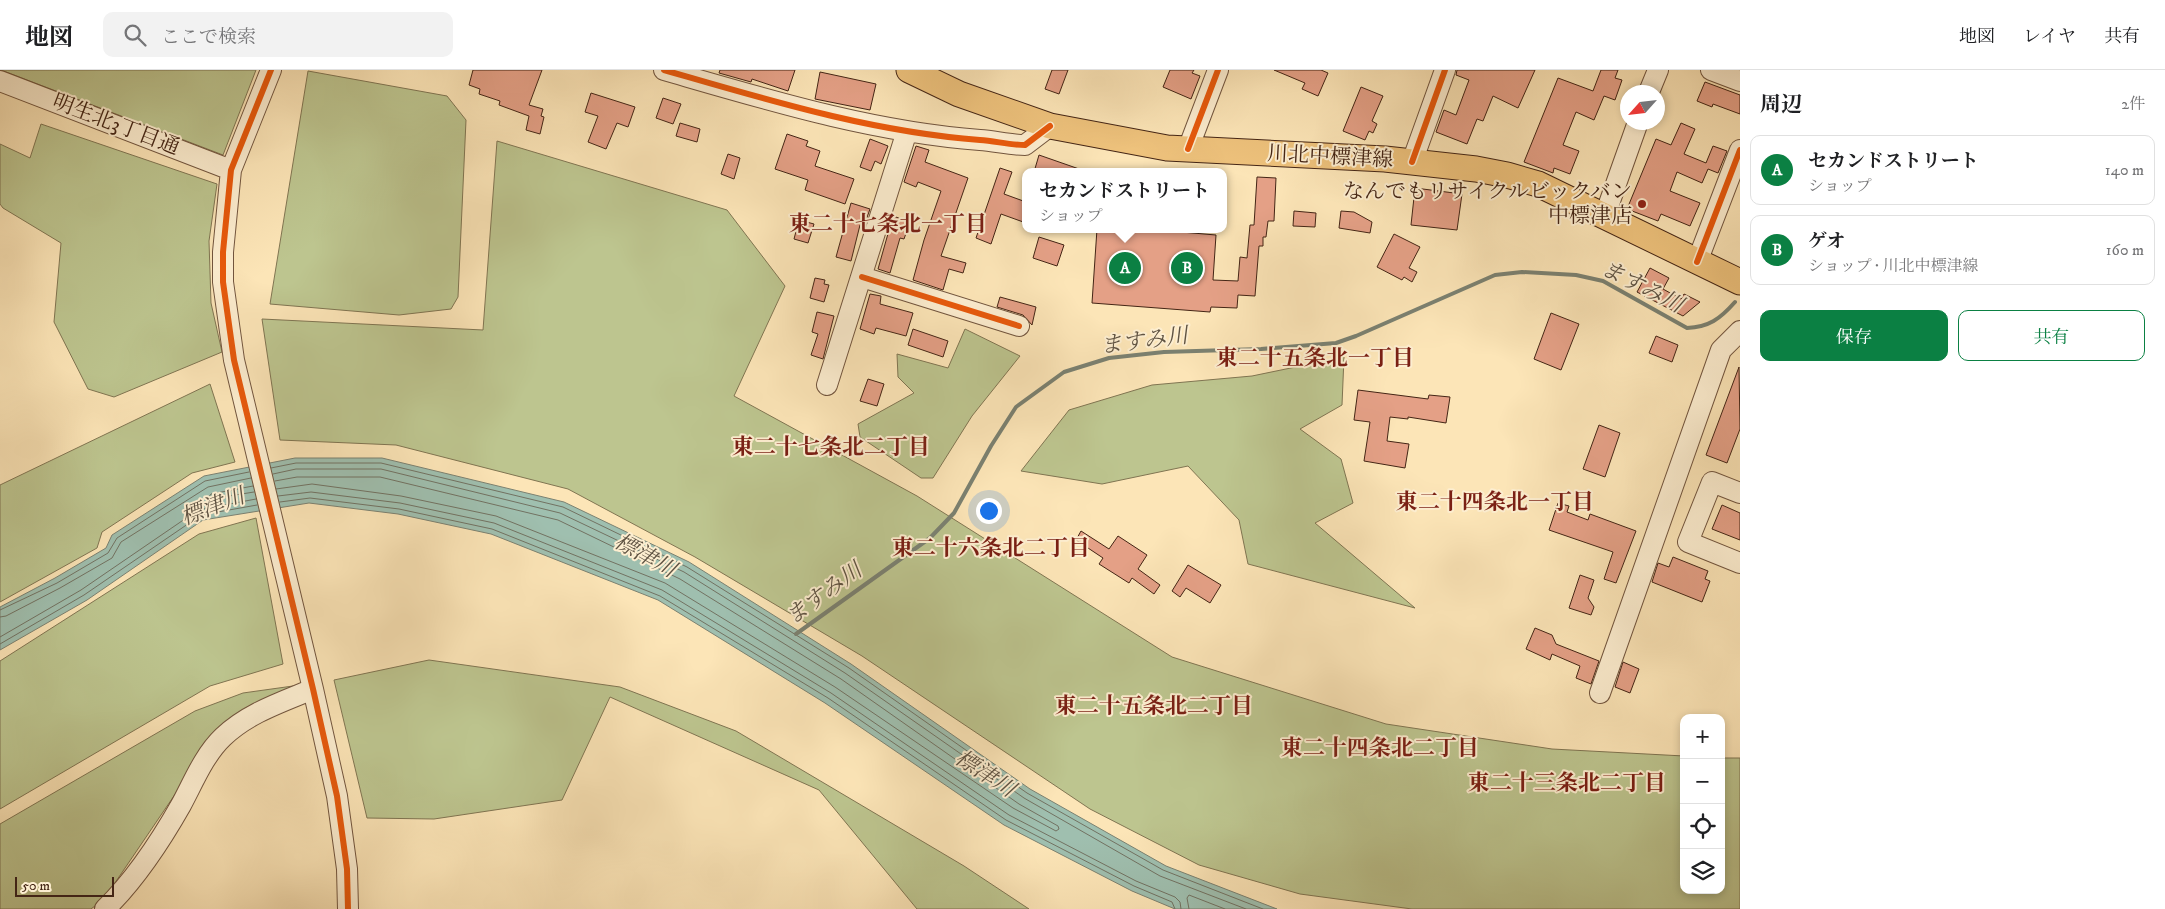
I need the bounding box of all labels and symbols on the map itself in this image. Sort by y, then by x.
north arrow [1620,85,1665,130]
street label: 明生北3丁目通 [49,89,183,161]
street label: 川北中標津線 [1266,141,1394,173]
place label: なんでもリサイクルビックバン 中標津店 [1343,179,1632,229]
marker: なんでもリサイクルビックバン 中標津店 [1636,198,1648,210]
district label: 東二十七条北一丁目 [789,211,987,238]
pin: A [1109,249,1141,287]
pin: B [1171,249,1203,287]
water label: ますみ川 [1597,255,1689,320]
water label: ますみ川 [1099,322,1191,360]
district label: 東二十五条北一丁目 [1216,345,1414,372]
district label: 東二十七条北二丁目 [732,434,930,461]
water label: 標津川 [177,482,251,531]
district label: 東二十四条北一丁目 [1396,489,1594,516]
your location [976,498,1002,524]
water label: 標津川 [610,528,682,585]
district label: 東二十六条北二丁目 [892,535,1090,562]
water label: ますみ川 [780,556,869,631]
district label: 東二十五条北二丁目 [1055,693,1253,720]
district label: 東二十四条北二丁目 [1281,735,1479,762]
water label: 標津川 [950,745,1022,804]
district label: 東二十三条北二丁目 [1468,770,1666,797]
scale bar [15,874,114,897]

